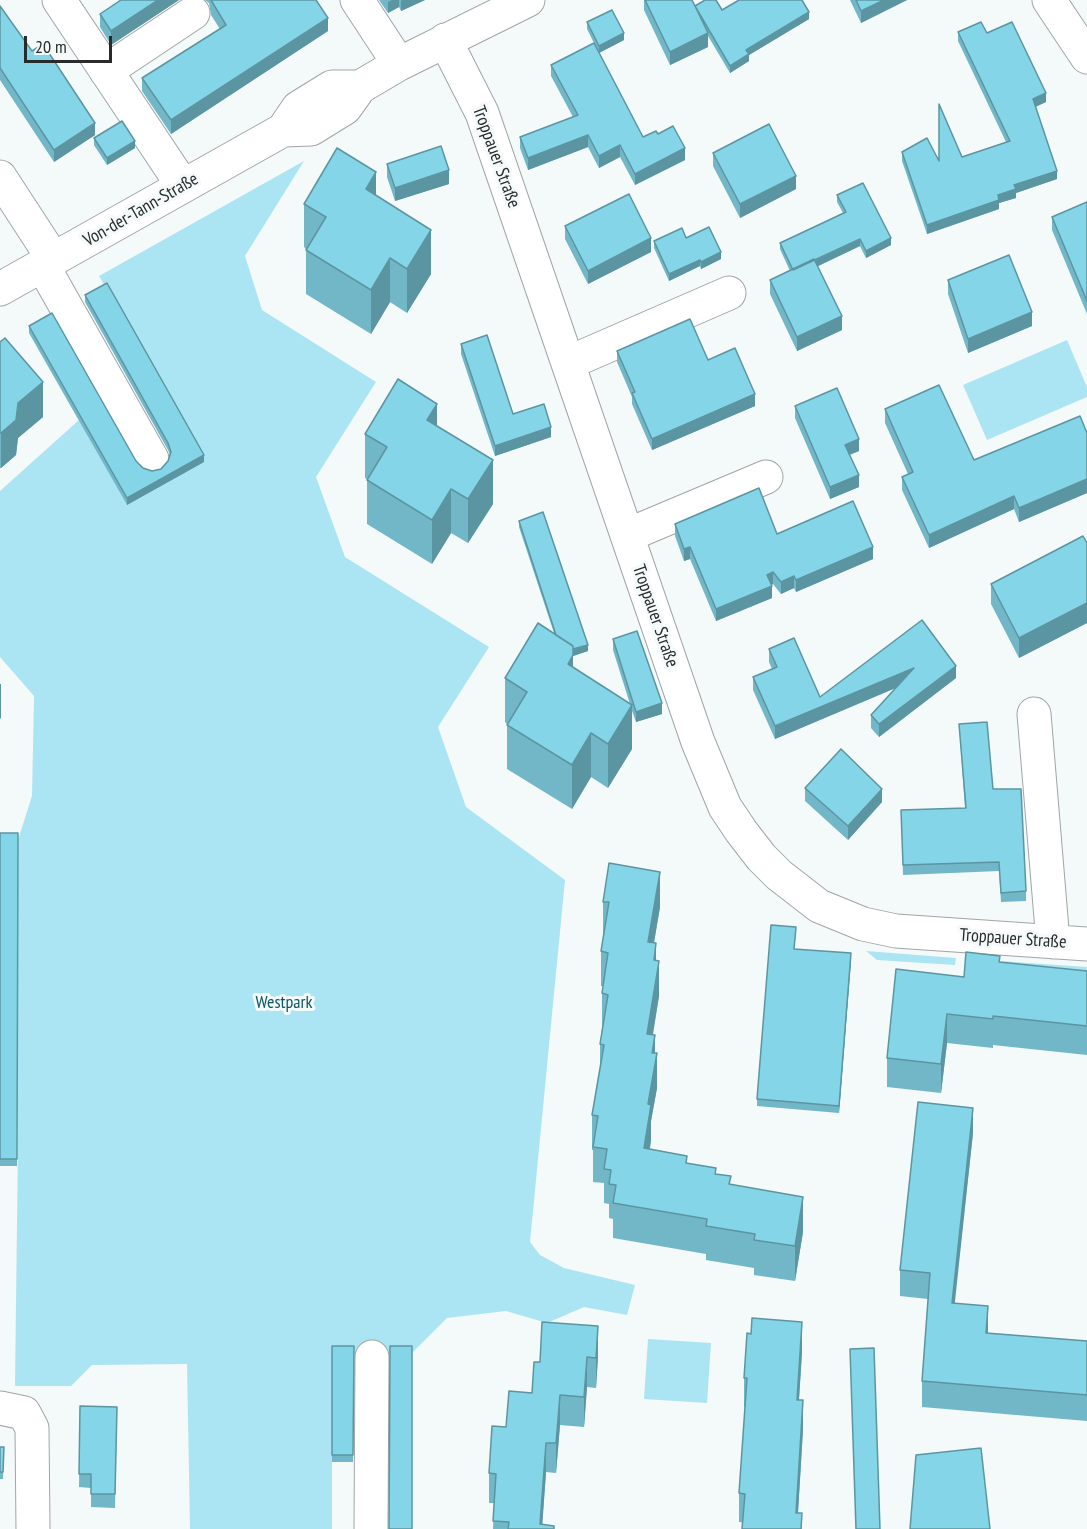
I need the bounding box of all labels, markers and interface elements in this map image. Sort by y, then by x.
scale bar [27,24,116,62]
text: 20 m [35,35,67,58]
street label: Troppauer Straße [468,103,524,211]
street label: Von-der-Tann-Straße [80,168,202,252]
street label: Troppauer Straße [627,562,683,670]
street label: Troppauer Straße [959,924,1067,954]
park label: Westpark [256,992,312,1014]

